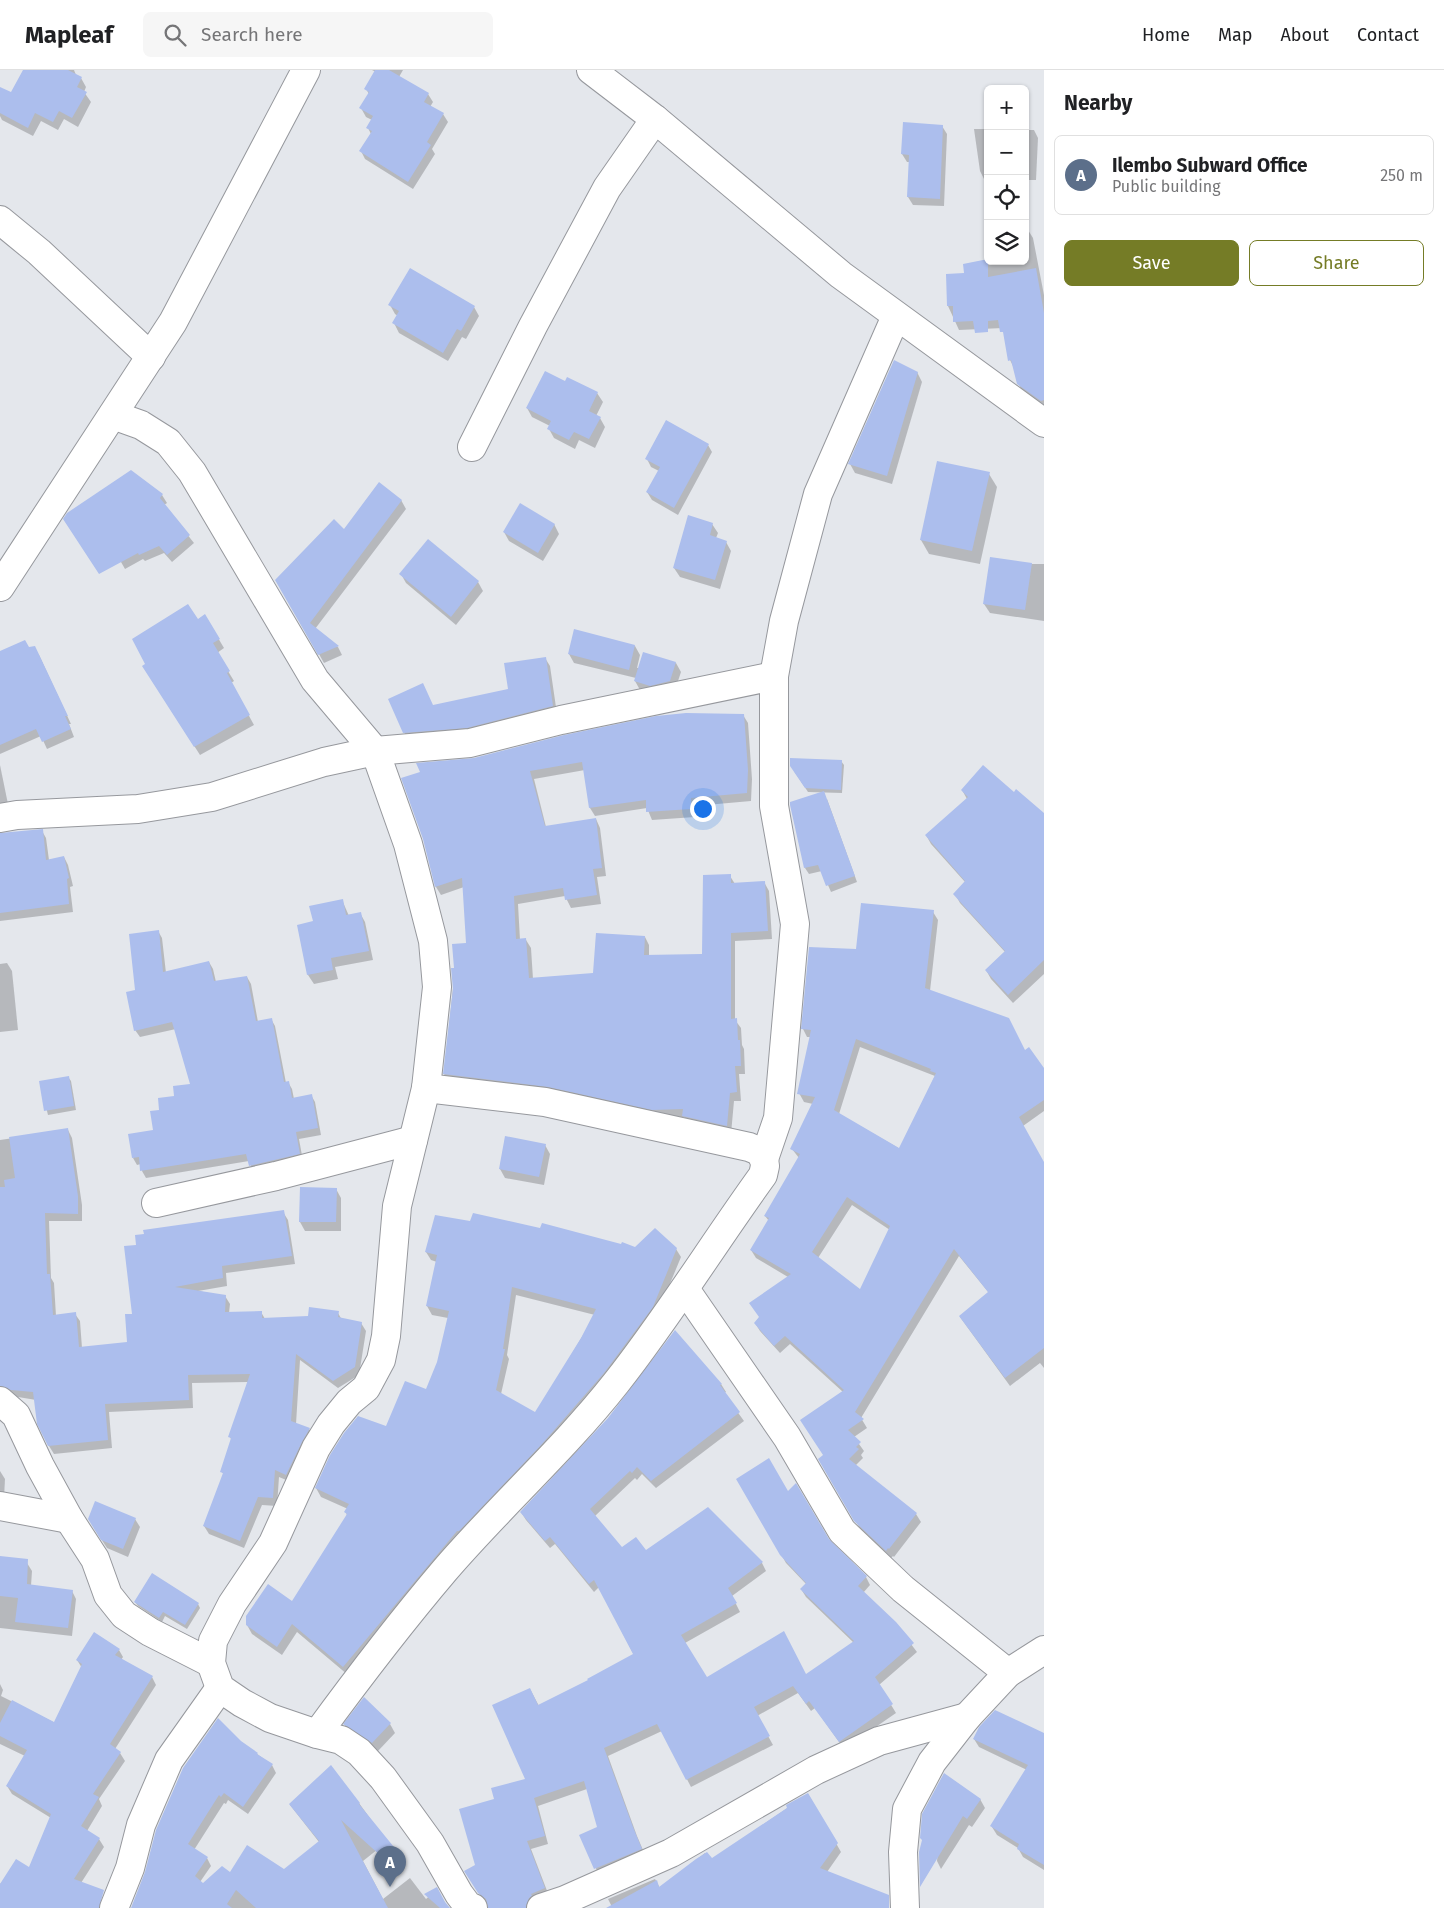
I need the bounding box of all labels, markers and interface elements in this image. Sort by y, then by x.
search box [143,12,493,57]
text: Mapleaf [25,21,113,49]
icon: search [161,21,189,49]
text: Search here [201,23,303,46]
text: Home [1142,24,1190,46]
text: Map [1218,24,1252,46]
text: About [1280,24,1329,46]
text: Contact [1357,24,1419,46]
map controls [984,85,1029,265]
button: + [984,85,1029,130]
text: Nearby [1064,90,1132,116]
button: − [984,130,1029,175]
text: Ilembo Subward Office [1112,154,1308,177]
text: A [1076,166,1086,185]
text: 250 m [1380,166,1423,185]
button: locate [984,175,1029,220]
text: Public building [1112,177,1220,196]
button: layers [984,220,1029,265]
button: Save [1064,240,1239,286]
button: Share [1249,240,1424,286]
your location [690,796,716,822]
pin: A [374,1846,406,1887]

